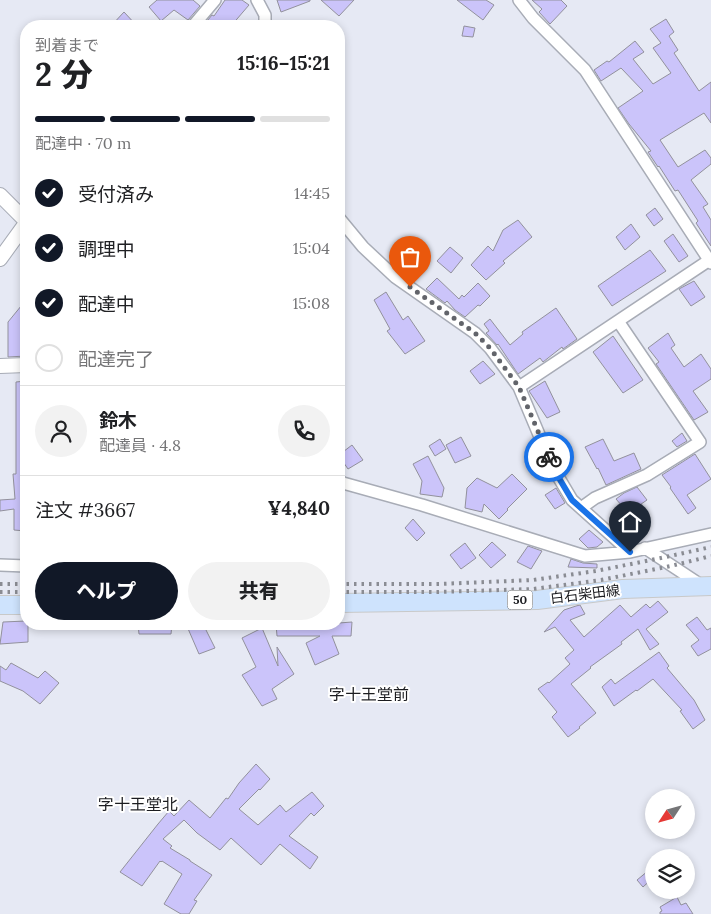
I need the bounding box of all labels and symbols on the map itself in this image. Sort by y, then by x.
pin [389,236,431,287]
courier [524,432,574,482]
pin [609,501,651,552]
street label: 白石柴田線 [549,581,621,607]
road number: 50 [508,590,532,610]
district label: 字十王堂前 [329,684,409,704]
north arrow [645,789,695,839]
district label: 字十王堂北 [98,794,178,814]

